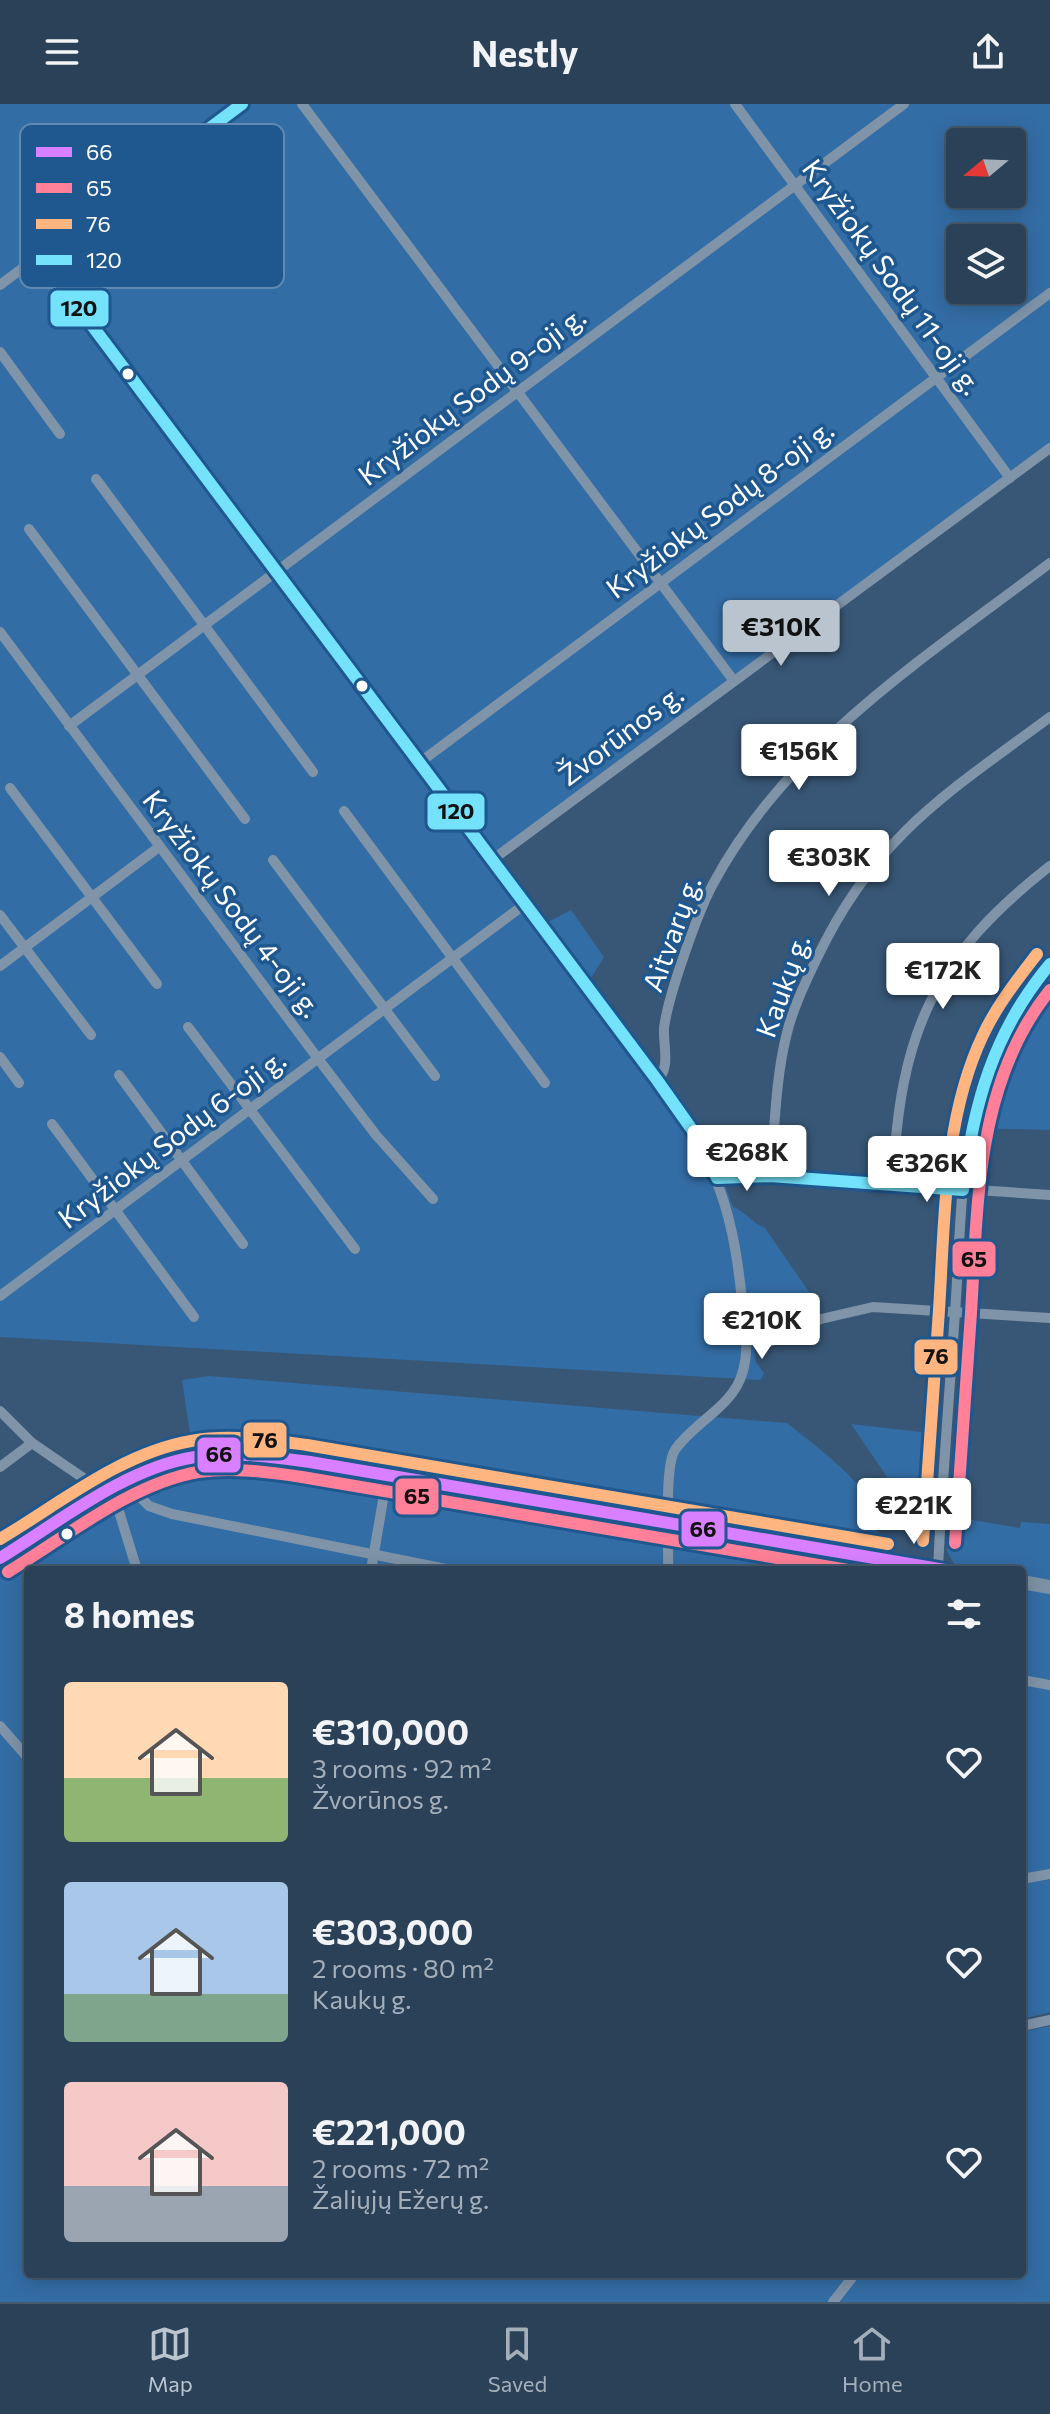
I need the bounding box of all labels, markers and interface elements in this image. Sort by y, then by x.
icon: menu [40,30,84,74]
text: Nestly [471,30,579,74]
icon: share [966,30,1010,74]
legend [20,124,284,288]
north arrow [946,128,1026,208]
map controls [946,128,1026,304]
text: 66 [86,138,113,165]
street label: Kryžiokų Sodų 11-oji g. [796,152,990,401]
text: 65 [86,174,112,201]
text: 76 [86,210,111,237]
button: layers [946,224,1026,304]
text: 120 [86,246,122,273]
line badge: 120 [49,289,110,328]
text: 120 [61,294,97,321]
street label: Kryžiokų Sodų 9-oji g. [351,299,592,492]
unlabelled marker [120,366,136,382]
street label: Kryžiokų Sodų 8-oji g. [599,412,840,605]
pin: €310K [725,600,837,668]
text: €310K [741,610,821,641]
street label: Žvorūnos g. [551,676,690,792]
unlabelled marker [354,678,370,694]
pin: €156K [743,724,855,792]
text: €156K [759,734,839,765]
street label: Kryžiokų Sodų 4-oji g. [136,783,329,1024]
line badge: 120 [426,792,486,831]
text: 120 [438,797,474,824]
pin: €303K [773,830,885,898]
text: €303K [787,840,871,871]
street label: Aitvarų g. [634,871,708,996]
street label: Kaukų g. [748,930,816,1042]
pin: €172K [887,943,999,1011]
text: €172K [904,953,982,984]
street label: Kryžiokų Sodų 6-oji g. [51,1042,292,1235]
pin: €268K [691,1125,803,1193]
text: €268K [705,1135,789,1166]
pin: €326K [871,1136,983,1204]
text: €326K [886,1146,968,1177]
line badge: 65 [951,1240,997,1278]
text: 65 [961,1245,987,1272]
pin: €210K [706,1293,818,1361]
text: €210K [722,1303,802,1334]
line badge: 76 [913,1338,959,1376]
text: 76 [923,1342,949,1369]
line badge: 76 [242,1421,288,1459]
text: 76 [252,1426,278,1453]
line badge: 66 [196,1436,242,1474]
text: 66 [205,1440,233,1467]
line badge: 65 [394,1477,440,1516]
pin: €221K [858,1478,970,1546]
text: 65 [404,1482,430,1509]
text: €221K [875,1488,953,1519]
line badge: 66 [680,1510,726,1548]
text: 66 [689,1515,717,1542]
unlabelled marker [59,1526,75,1542]
icon: filters [942,1592,986,1636]
text: 8 homes [64,1593,195,1635]
text: €310,000 [312,1710,469,1752]
icon: home [128,1714,224,1810]
icon: heart [942,1740,986,1784]
text: 3 rooms · 92 m² [312,1752,492,1783]
text: Žvorūnos g. [312,1783,449,1814]
text: €303,000 [312,1910,473,1952]
icon: home [128,1914,224,2010]
icon: heart [942,1940,986,1984]
text: 2 rooms · 80 m² [312,1952,494,1983]
text: Kaukų g. [312,1983,411,2014]
text: €221,000 [312,2110,466,2152]
icon: home [128,2114,224,2210]
icon: heart [942,2140,986,2184]
text: 2 rooms · 72 m² [312,2152,489,2183]
text: Žaliųjų Ežerų g. [312,2183,489,2214]
tab: Map [147,2322,193,2397]
tab: Saved [488,2322,547,2397]
tab: Home [842,2322,903,2397]

